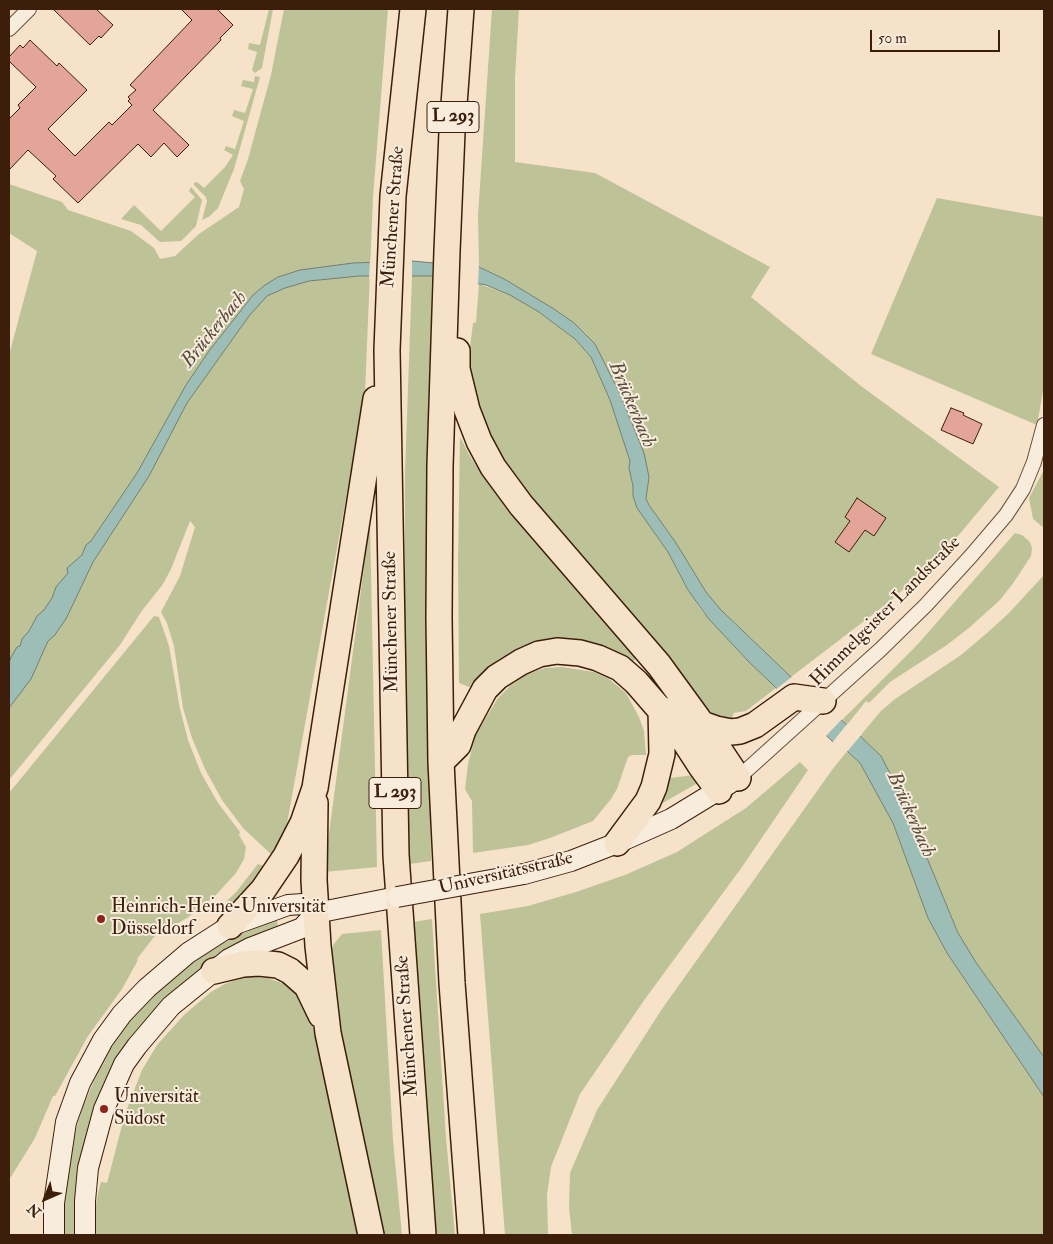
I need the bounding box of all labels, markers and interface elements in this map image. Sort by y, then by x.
scale bar [873,20,1003,52]
text: 50 m [878,29,907,48]
road number: L 293 [427,101,479,132]
street label: Münchener Straße [378,145,410,289]
water label: Brückerbach [177,287,253,373]
water label: Brückerbach [602,358,660,452]
street label: Himmelgeister Landstraße [806,532,966,692]
street label: Münchener Straße [379,551,405,693]
water label: Brückerbach [880,768,940,862]
road number: L 293 [369,778,421,808]
street label: Universitätsstraße [437,847,575,901]
place label: Heinrich-Heine-Universität Düsseldorf [111,897,326,941]
marker: Heinrich-Heine-Universität Düsseldorf [95,913,107,925]
street label: Münchener Straße [392,954,424,1098]
place label: Universität Südost [114,1087,199,1131]
marker: Universität Südost [98,1103,110,1115]
north arrow [20,1174,70,1224]
text: N [24,1200,45,1221]

